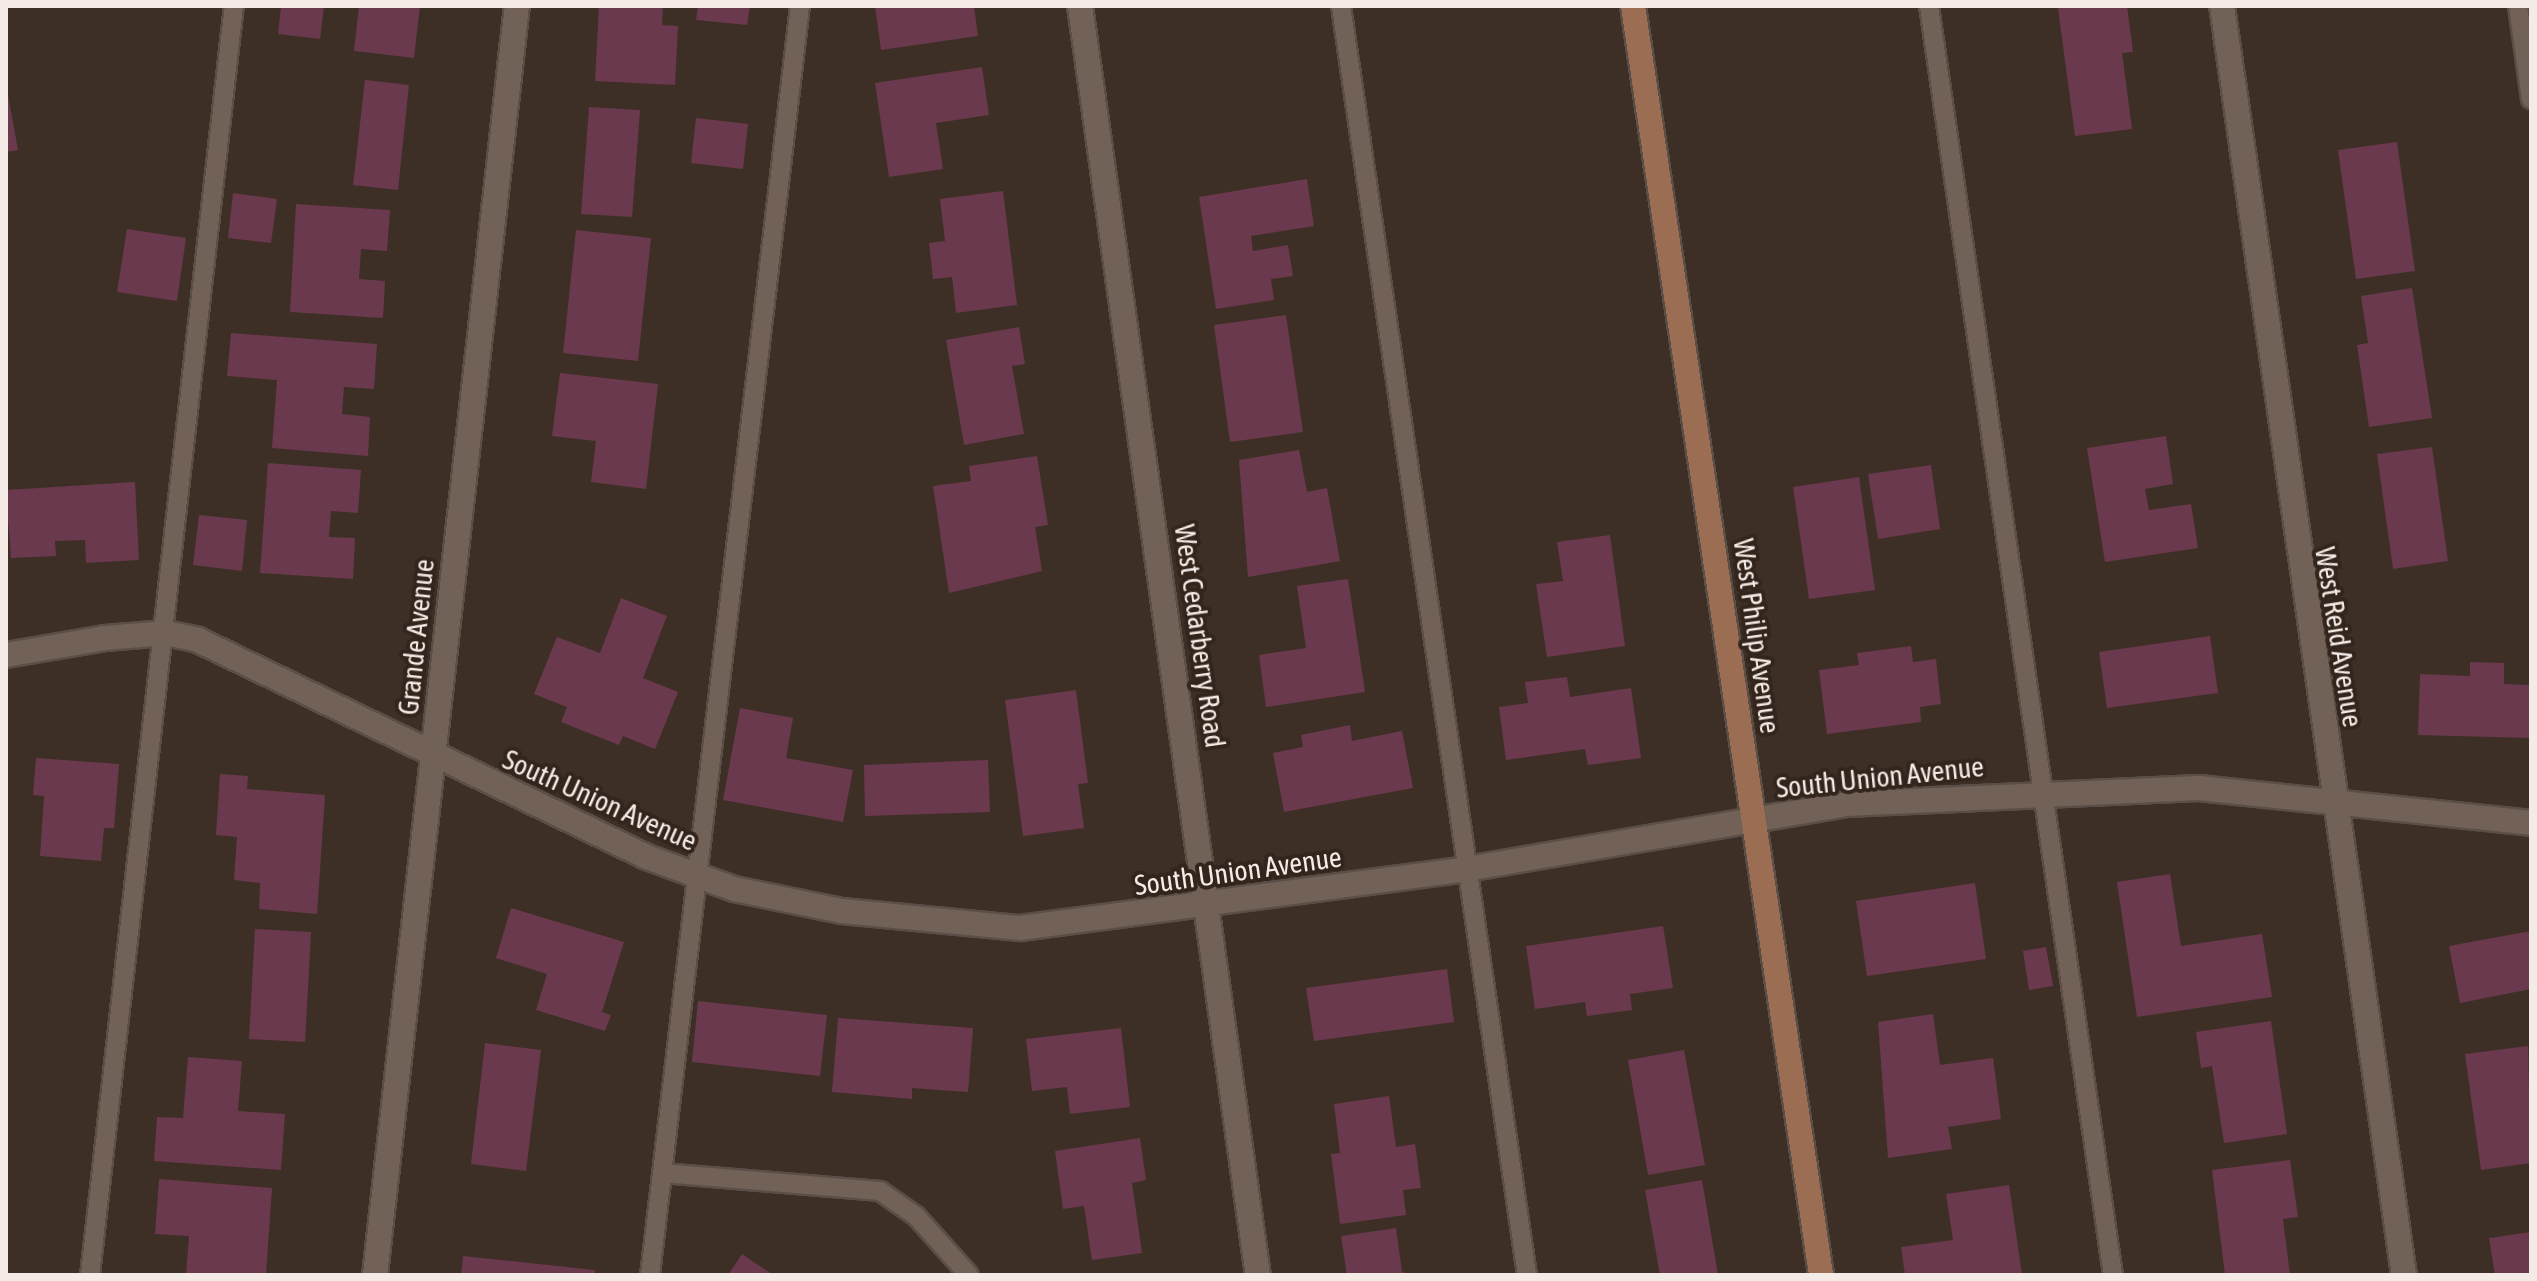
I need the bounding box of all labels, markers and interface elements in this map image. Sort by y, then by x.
street label: West Cedarberry Road [1168,522,1232,750]
street label: West Philip Avenue [1727,537,1787,735]
street label: West Reid Avenue [2308,545,2370,729]
street label: Grande Avenue [391,557,441,717]
street label: South Union Avenue [498,742,702,858]
street label: South Union Avenue [1775,749,1985,805]
street label: South Union Avenue [1132,840,1344,902]

